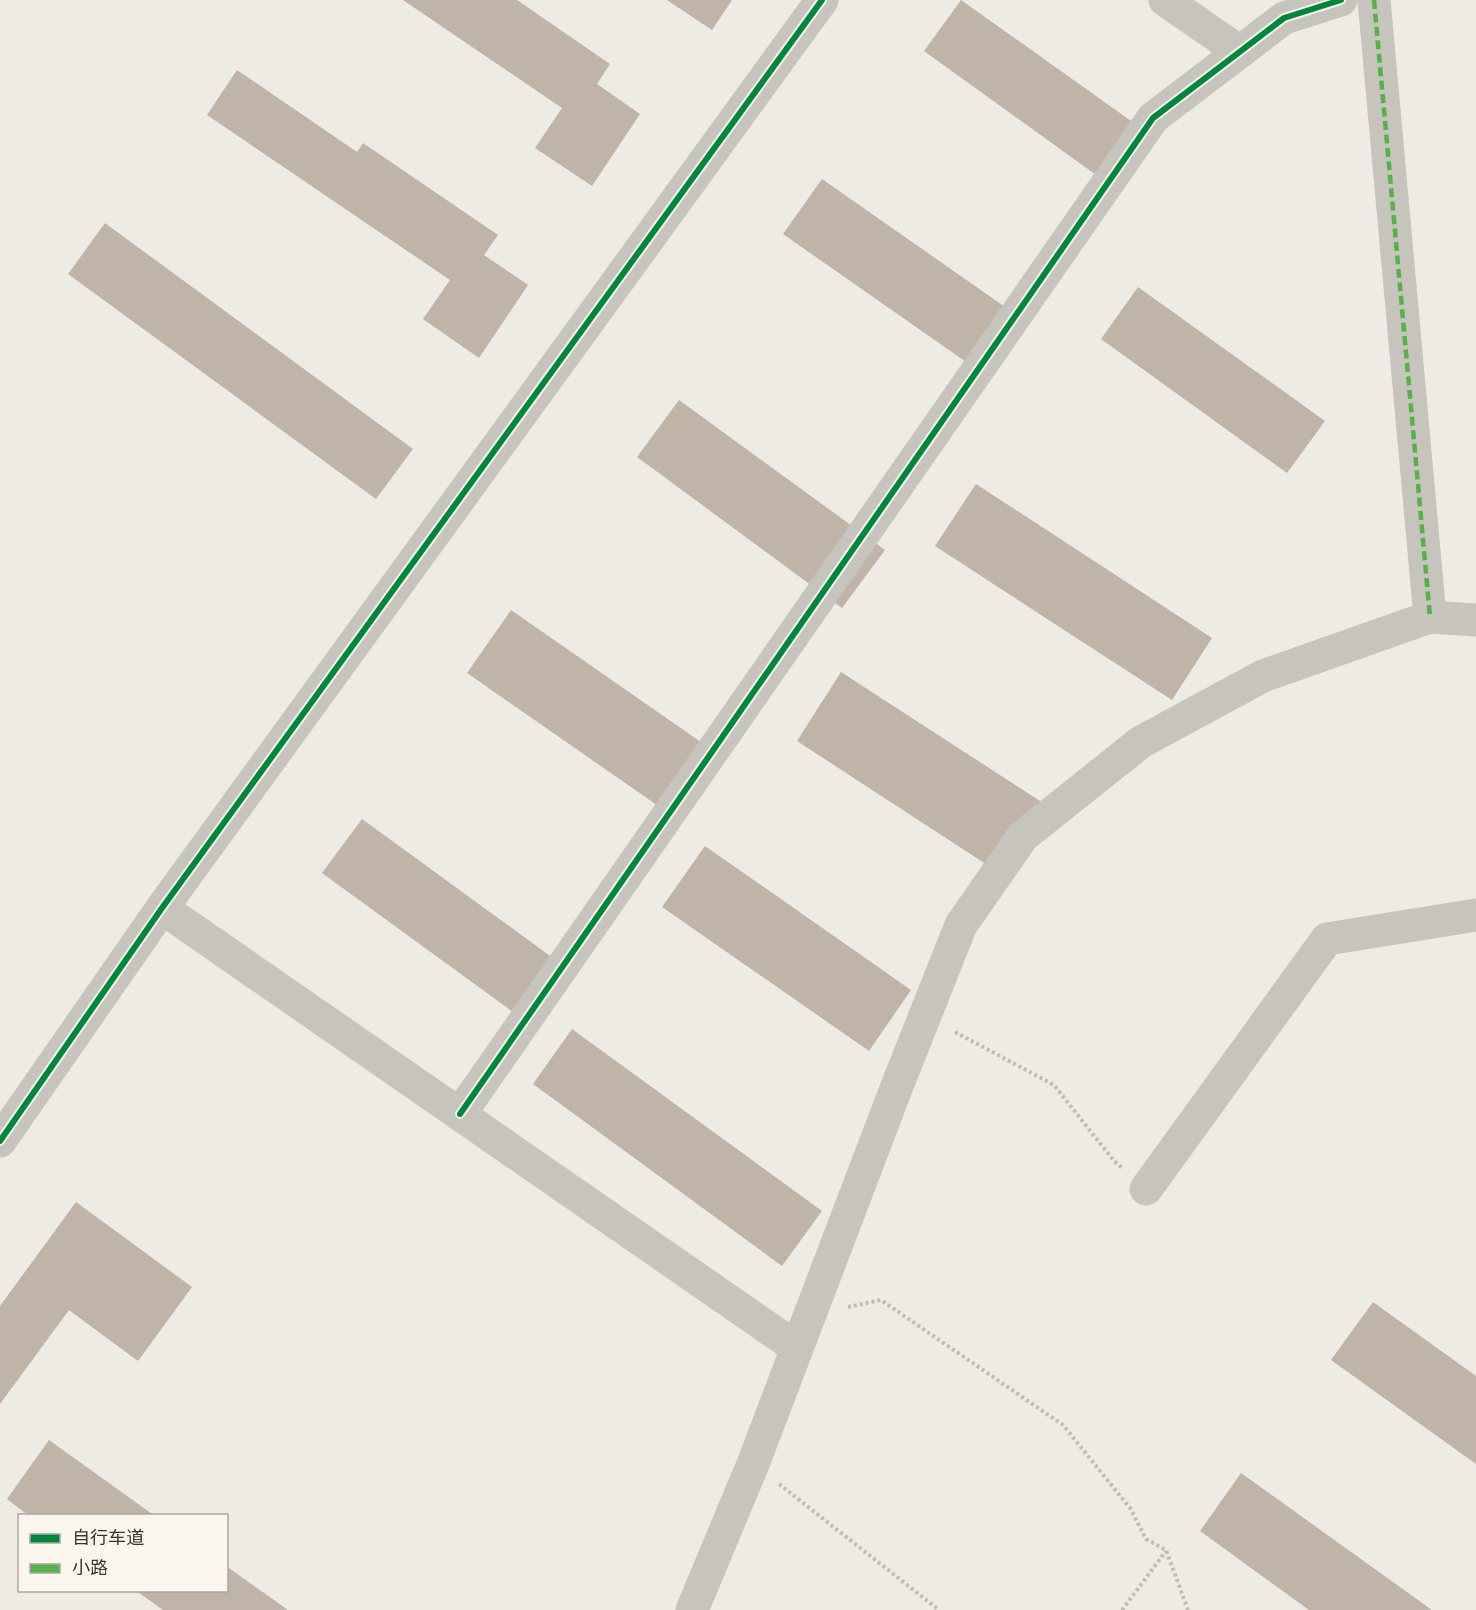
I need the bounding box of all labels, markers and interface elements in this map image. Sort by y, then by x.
legend [18,1514,228,1592]
text: 自行车道 [72,1528,144,1548]
text: 小路 [72,1558,108,1578]

